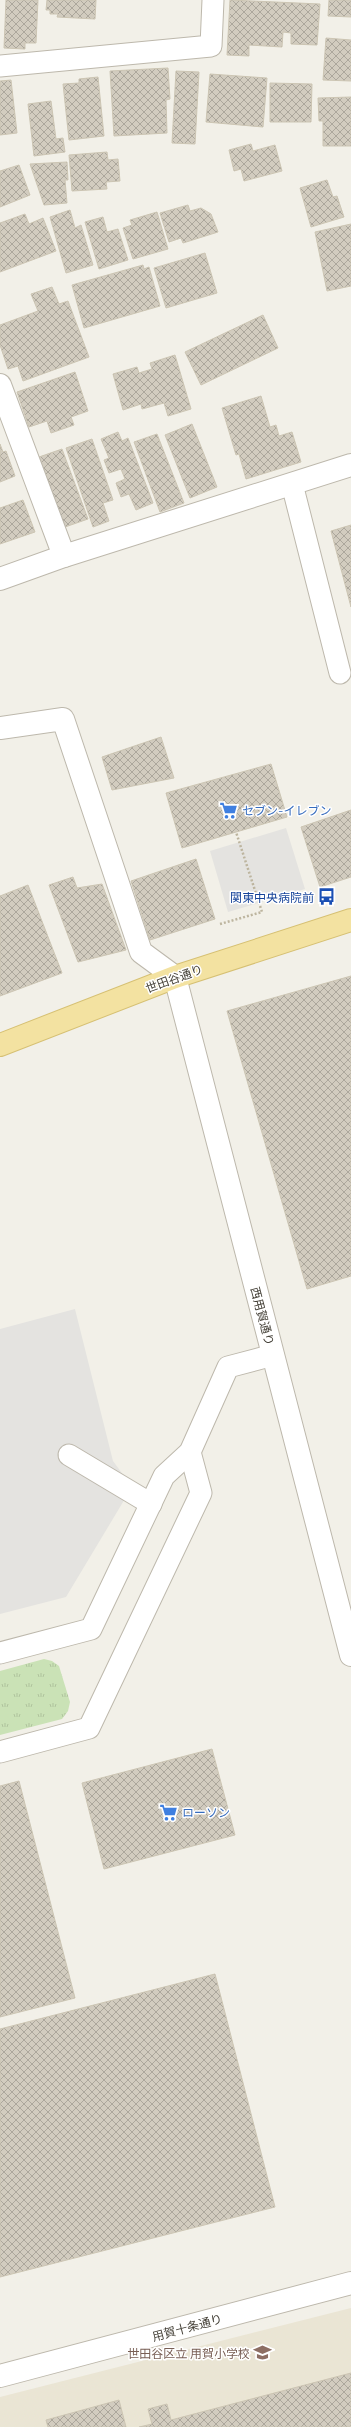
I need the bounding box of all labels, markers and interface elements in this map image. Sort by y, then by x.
supermarket icon: セブン-イレブン [219,800,239,820]
place label: セブン-イレブン [242,803,331,817]
bus stop icon: 関東中央病院前 [317,887,337,907]
place label: 関東中央病院前 [230,890,314,904]
street label: 世田谷通り [143,961,205,995]
street label: 西用賀通り [248,1285,278,1347]
supermarket icon: ローソン [159,1802,179,1822]
place label: ローソン [182,1805,230,1819]
street label: 用賀十条通り [150,2311,224,2343]
school or university icon: 世田谷区立 用賀小学校 [253,2343,273,2363]
place label: 世田谷区立 用賀小学校 [127,2346,250,2360]

